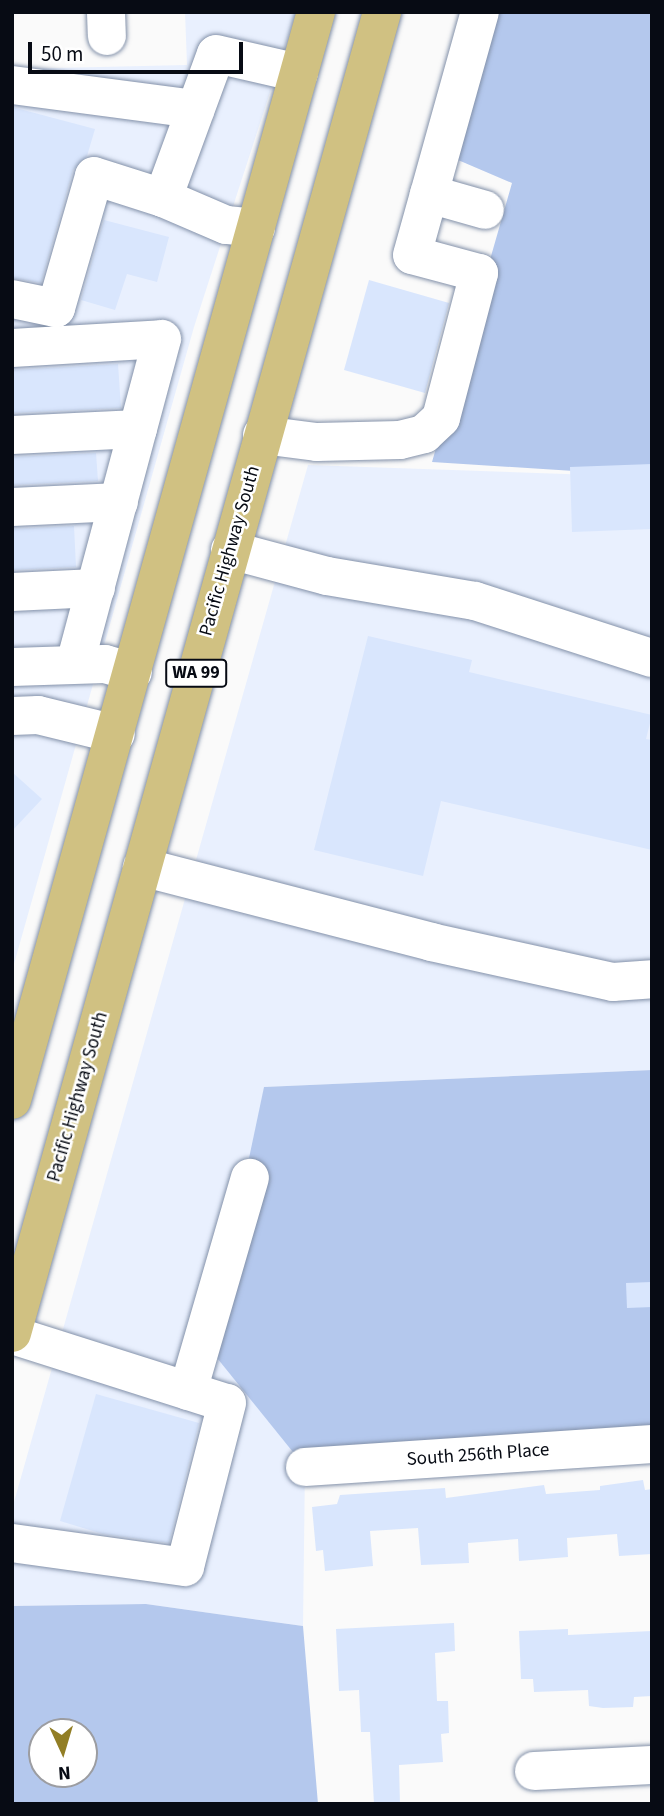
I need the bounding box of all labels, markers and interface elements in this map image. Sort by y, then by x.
scale bar [32,28,247,72]
text: 50 m [41,39,83,69]
street label: Pacific Highway South [195,463,265,639]
road number: WA 99 [164,658,228,688]
street label: Pacific Highway South [43,1009,113,1185]
street label: South 256th Place [406,1439,550,1471]
north arrow [28,1718,98,1788]
text: N [57,1759,72,1786]

